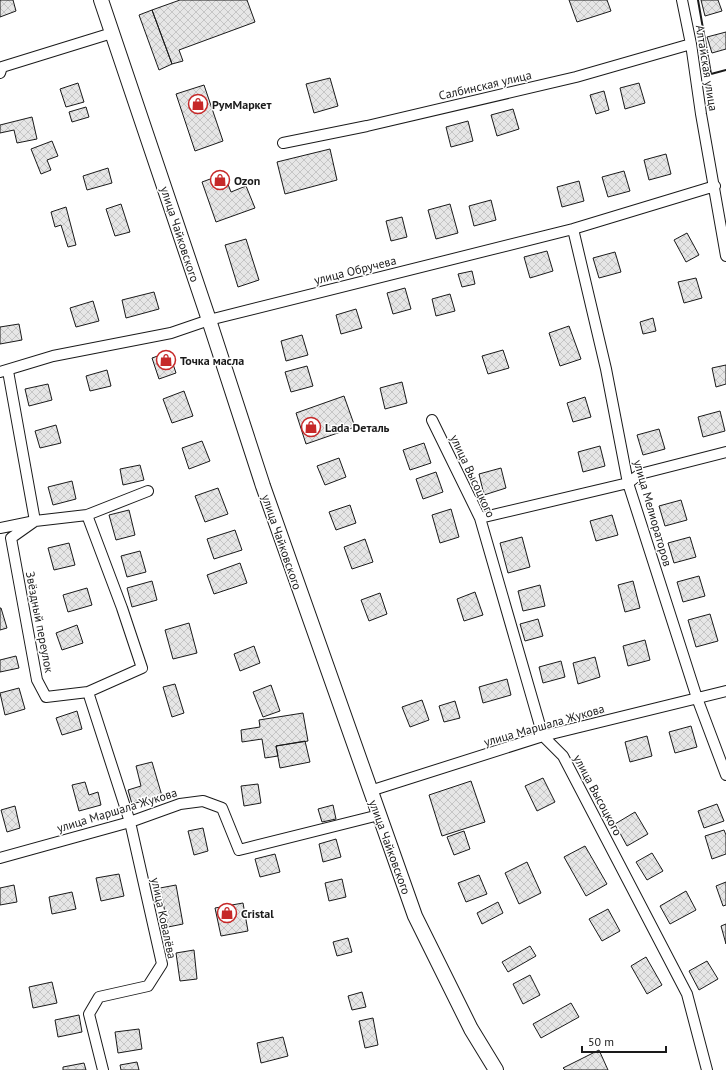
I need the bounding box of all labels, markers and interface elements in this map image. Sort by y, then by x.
street label: Алтайская улица [693,24,721,112]
street label: Салбинская улица [437,67,533,103]
shop icon: РумМаркет [187,93,209,115]
place label: РумМаркет [212,97,271,112]
shop icon: Ozon [209,169,231,191]
place label: Ozon [234,173,260,188]
street label: улица Чайковского [157,184,203,284]
street label: улица Обручева [312,253,398,287]
shop icon: Точка масла [155,349,177,371]
place label: Точка масла [180,353,244,368]
shop icon: Lada Dеталь [300,416,322,438]
place label: Lada Dеталь [325,420,390,435]
street label: улица Высоцкого [447,432,499,520]
street label: улица Мелиораторов [631,458,675,568]
street label: улица Чайковского [259,492,305,592]
street label: Звёздный переулок [23,570,57,674]
street label: улица Маршала Жукова [482,701,606,749]
street label: улица Высоцкого [570,752,626,838]
street label: улица Маршала Жукова [55,785,179,835]
street label: улица Чайковского [366,798,414,896]
street label: улица Ковалёва [148,876,180,960]
shop icon: Cristal [216,902,238,924]
place label: Cristal [241,906,274,921]
scale bar [582,1028,666,1054]
text: 50 m [588,1034,614,1049]

